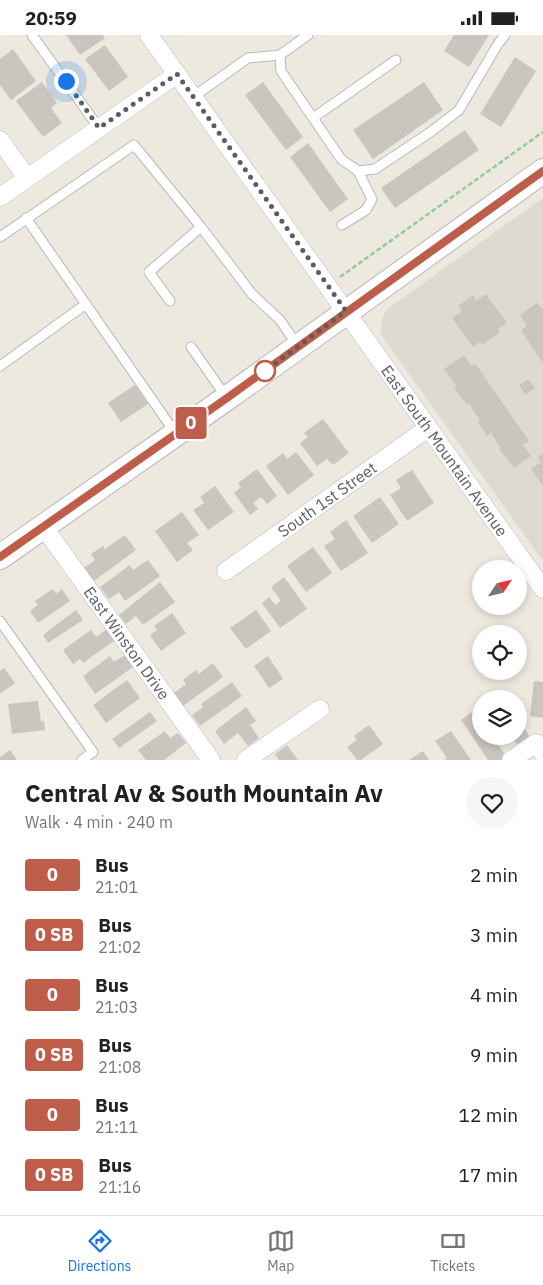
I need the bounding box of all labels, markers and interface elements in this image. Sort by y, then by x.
text: 20:59 [25,6,77,30]
your location [54,69,79,94]
unlabelled marker [254,360,276,382]
street label: East South Mountain Avenue [377,361,512,540]
line badge: 0 [175,407,207,439]
text: 0 [186,411,196,434]
street label: South 1st Street [274,458,381,541]
north arrow [472,560,528,615]
map controls [472,560,527,745]
street label: East Winston Drive [80,582,174,704]
button: locate [472,625,527,680]
button: layers [472,690,527,745]
text: Central Av & South Mountain Av [25,777,383,809]
button: heart [466,777,518,829]
text: Walk · 4 min · 240 m [25,812,173,832]
text: Bus [95,853,129,877]
text: 0 [47,863,58,886]
text: 2 min [470,863,518,887]
text: 21:01 [95,877,138,897]
text: Bus [98,913,132,937]
text: 0 SB [35,923,73,946]
text: 3 min [470,923,518,947]
text: 21:02 [98,937,141,957]
text: Bus [95,973,129,997]
text: 0 [47,983,58,1006]
text: 4 min [470,983,518,1007]
text: 21:03 [95,997,138,1017]
text: Bus [98,1033,132,1057]
text: 0 SB [35,1043,73,1066]
text: 9 min [470,1043,518,1067]
text: 21:08 [98,1057,141,1077]
text: Bus [95,1093,129,1117]
text: 0 [47,1103,58,1126]
text: 12 min [459,1103,518,1127]
text: 21:11 [95,1117,138,1137]
text: Bus [98,1153,132,1177]
text: 0 SB [35,1163,73,1186]
text: 17 min [459,1163,518,1187]
text: 21:16 [98,1177,141,1197]
tab: Directions [68,1227,131,1275]
tab: Map [267,1227,295,1275]
tab: Tickets [430,1227,475,1275]

